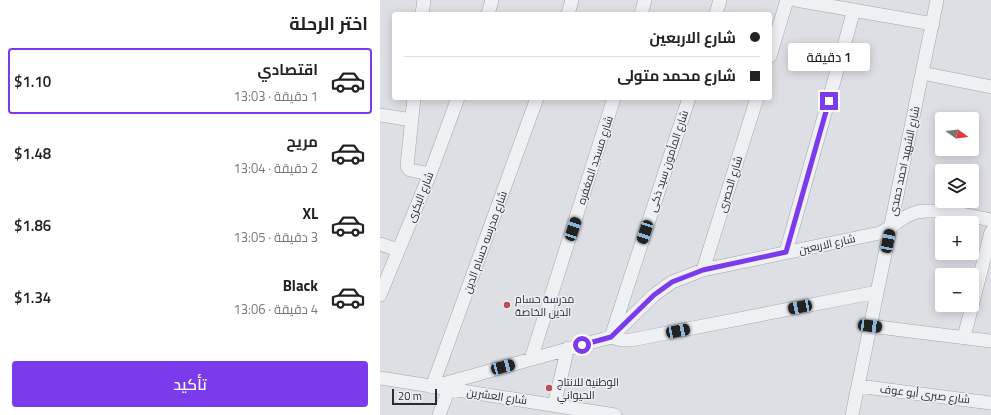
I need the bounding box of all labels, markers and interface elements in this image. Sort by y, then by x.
text: اختر الرحلة [289,10,368,37]
text: شارع الاربعين [650,26,736,49]
callout: 1 دقيقة [788,43,870,71]
text: 1 دقيقة [807,47,851,67]
text: اقتصادي [258,58,318,81]
icon: car [330,63,366,99]
text: شارع محمد متولى [617,64,736,87]
text: $1.10 [14,70,51,93]
text: 1 دقيقة · 13:03 [234,86,318,106]
route end [820,92,838,110]
street label: شارع الشهيد احمد حمدى [885,105,923,217]
street label: شارع المأمون سيد ذكى [644,108,692,214]
north arrow [935,112,979,156]
map controls [935,112,979,312]
street label: شارع مسجد المغفره [573,114,617,206]
text: مريح [286,130,318,153]
icon: car [330,135,366,171]
text: $1.48 [14,142,51,165]
street label: شارع الحصرى [714,154,746,214]
text: 2 دقيقة · 13:04 [234,158,318,178]
button: layers [935,164,979,208]
street label: شارع البكرى [403,169,437,225]
street label: شارع مدرسه حسام الدين [459,188,511,296]
text: XL [302,202,318,225]
icon: car [330,207,366,243]
text: $1.86 [14,214,51,237]
car [564,216,582,242]
button: + [935,216,979,260]
car [636,219,654,245]
text: 3 دقيقة · 13:05 [234,227,318,247]
car [880,228,896,254]
street label: شارع الاربعين [797,230,857,258]
button: − [935,268,979,312]
text: Black [283,274,318,297]
icon: car [330,279,366,315]
text: $1.34 [14,286,51,309]
place label: مدرسة حسام الدين الخاصة [515,291,574,320]
text: 4 دقيقة · 13:06 [234,299,318,319]
car [787,299,813,315]
marker: مدرسة حسام الدين الخاصة [502,300,512,310]
car [857,319,883,333]
car [665,323,691,339]
route start [573,336,591,354]
car [490,358,516,376]
button: تأكيد [12,361,368,407]
place label: الوطنية للانتاج الحيواني [557,374,619,404]
street label: شارع صبرى أبو عوف [879,381,971,407]
marker: الوطنية للانتاج الحيواني [544,383,554,393]
street label: شارع العشرين [466,384,528,408]
scale bar [392,387,437,406]
text: 20 m [398,388,422,404]

